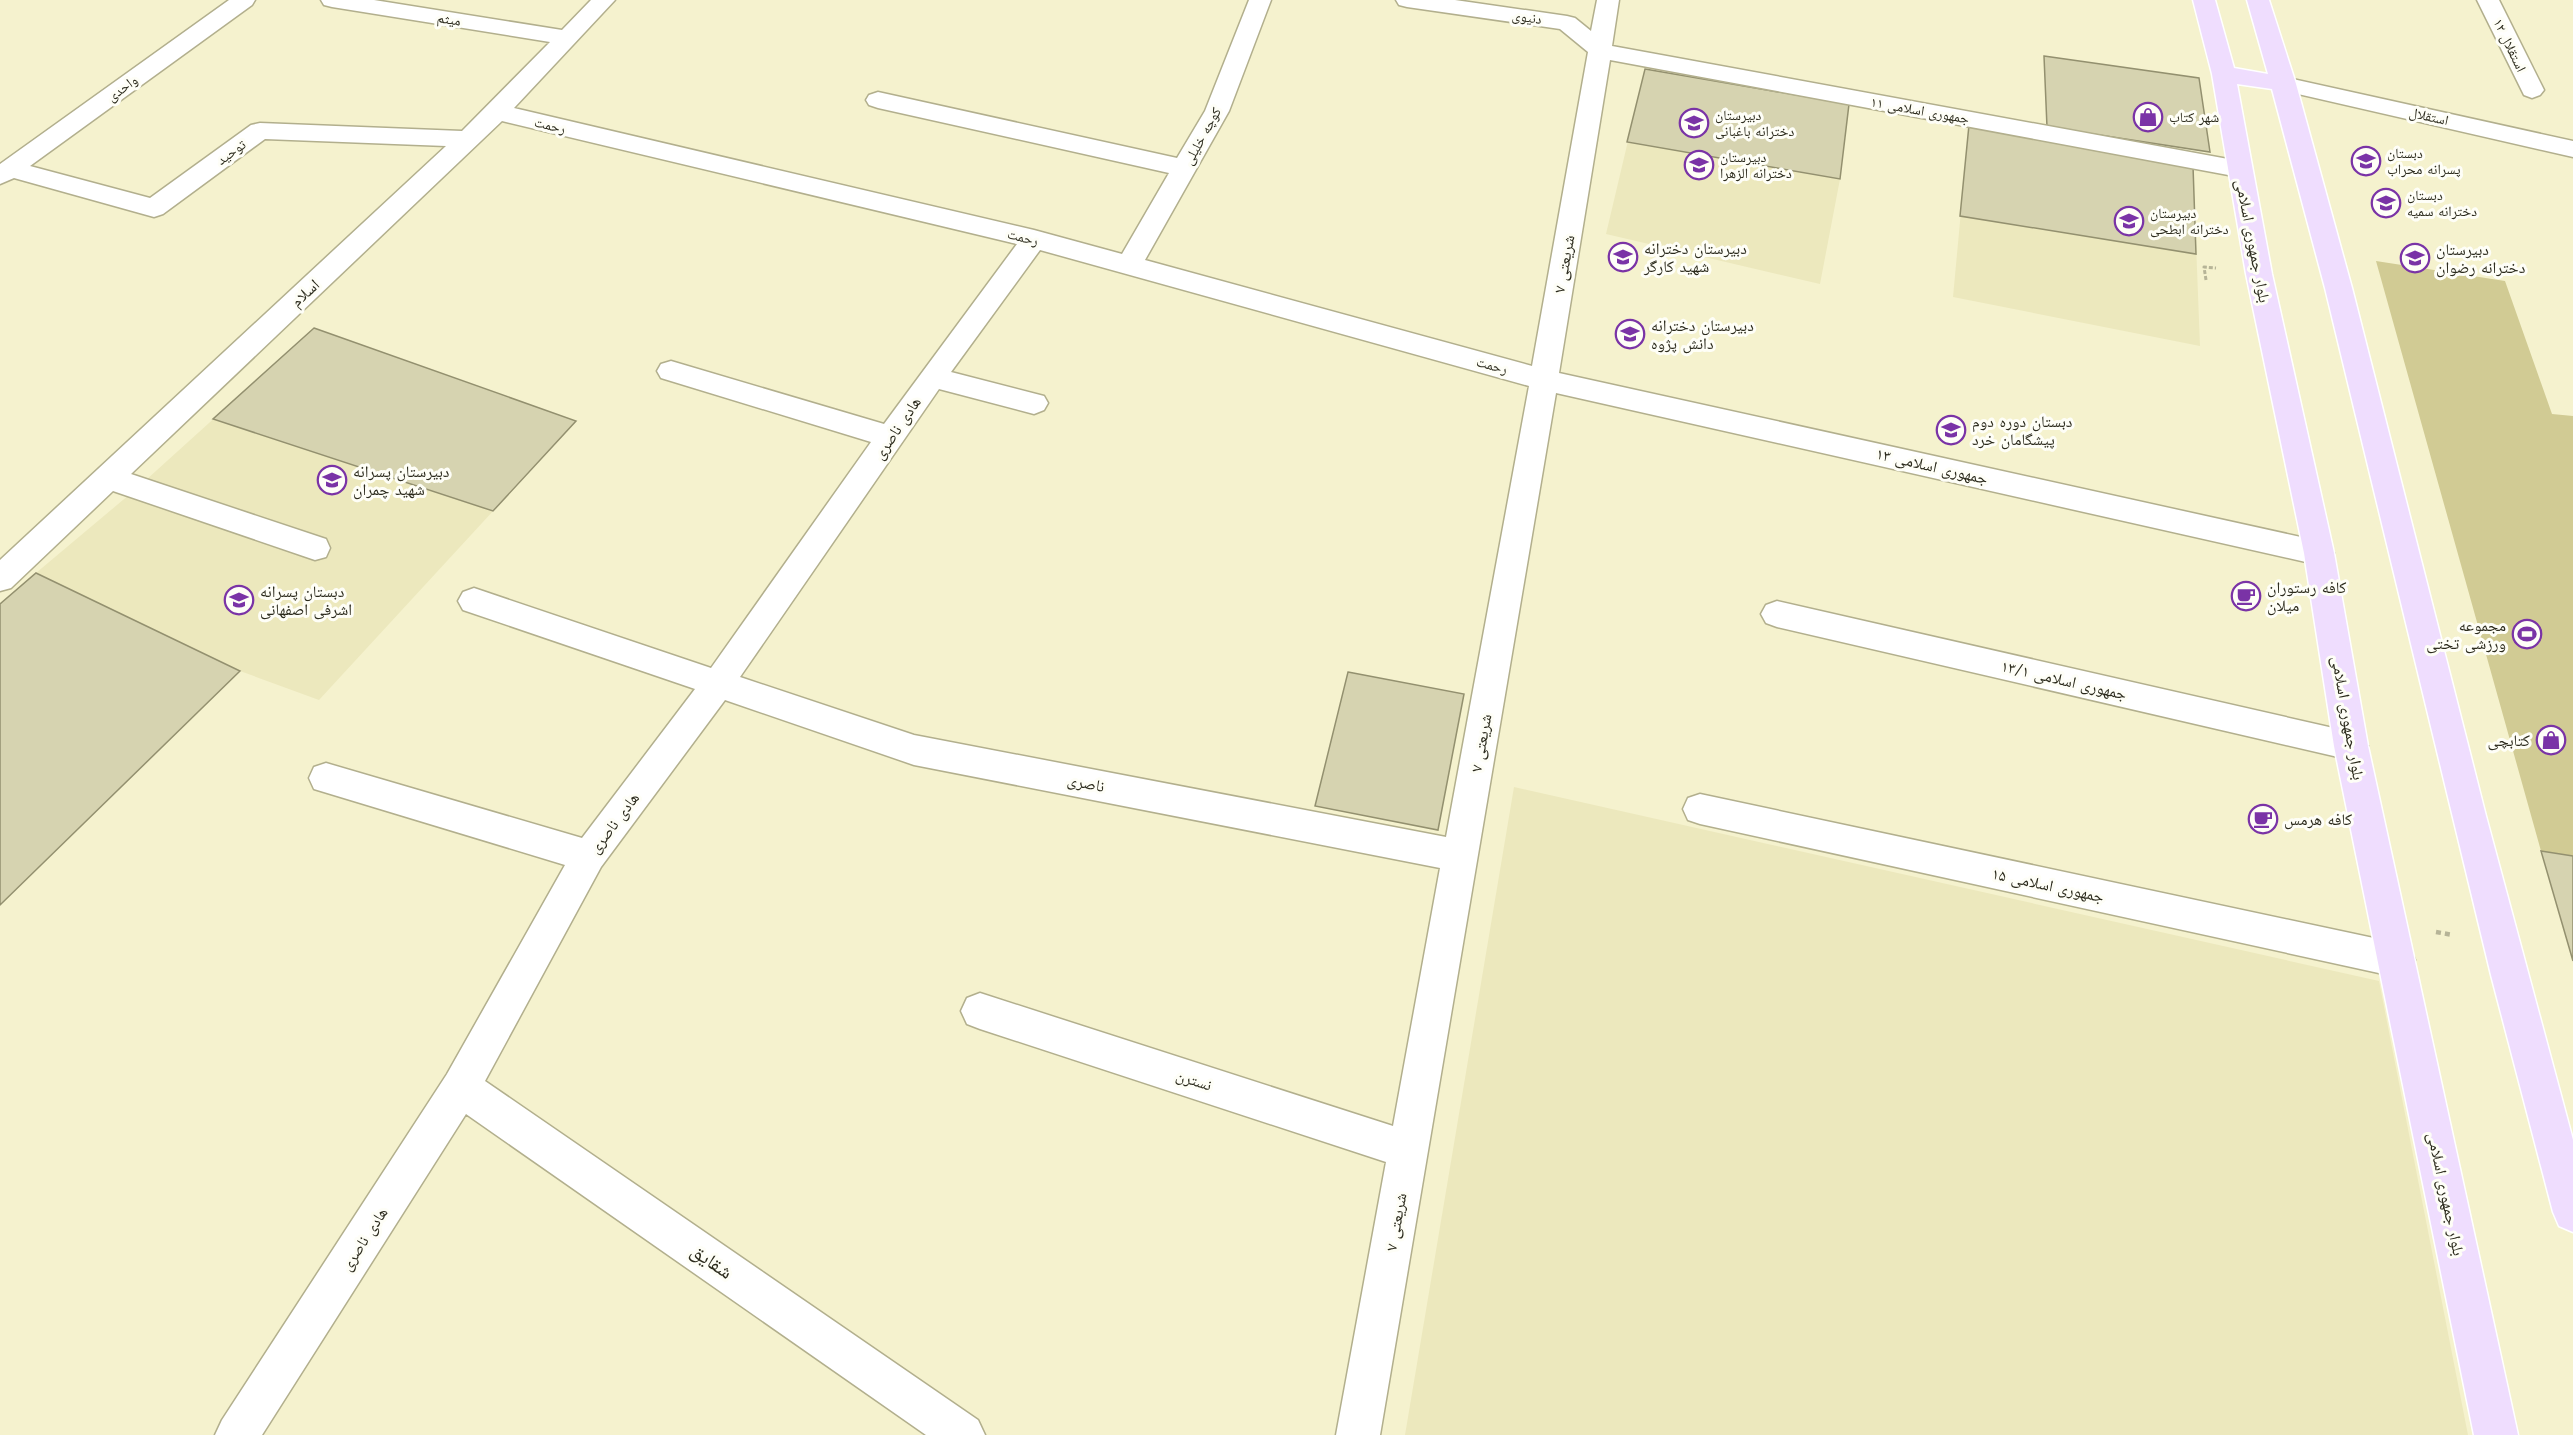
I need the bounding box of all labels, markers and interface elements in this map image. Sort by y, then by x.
street label: دنیوی [1511,7,1543,28]
street label: میثم [436,9,462,31]
street label: استقلال ۱۲ [2489,16,2530,75]
street label: واحدی [104,72,141,105]
street label: جمهوری اسلامی ۱۱ [1869,93,1971,128]
shop icon: شهر کتاب [2132,101,2164,133]
street label: کوچه خلیلی [1180,104,1225,168]
street label: استقلال [2408,104,2450,129]
school or university icon: دبیرستان دخترانه باغبانی [1678,107,1710,139]
place label: دبیرستان دخترانه باغبانی [1715,107,1794,140]
place label: شهر کتاب [2169,109,2219,126]
street label: رحمت [533,114,567,137]
street label: توحید [213,136,249,169]
school or university icon: دبستان پسرانه محراب [2350,145,2382,177]
place label: دبستان پسرانه محراب [2387,145,2461,178]
school or university icon: دبیرستان دخترانه الزهرا [1683,149,1715,181]
place label: دبیرستان دخترانه الزهرا [1720,149,1792,182]
street label: بلوار جمهوری اسلامی [2231,178,2274,305]
school or university icon: دبستان دخترانه سمیه [2370,187,2402,219]
place label: دبستان دخترانه سمیه [2407,187,2477,220]
school or university icon: دبیرستان دخترانه ابطحی [2113,205,2145,237]
place label: دبیرستان دخترانه ابطحی [2150,205,2229,238]
street label: رحمت [1006,225,1040,250]
street label: شریعتی ۷ [1550,234,1579,295]
place label: دبیرستان دخترانه شهید کارگر [1643,239,1747,276]
place label: دبیرستان دخترانه رضوان [2436,240,2525,278]
school or university icon: دبیرستان دخترانه شهید کارگر [1607,241,1639,273]
school or university icon: دبیرستان دخترانه رضوان [2399,242,2431,274]
street label: اسلام [287,275,324,312]
place label: دبیرستان دخترانه دانش پژوه [1651,316,1754,354]
school or university icon: دبیرستان دخترانه دانش پژوه [1614,318,1646,350]
street label: رحمت [1474,353,1509,378]
street label: هادی ناصری [869,393,926,464]
place label: دبستان دوره دوم پیشگامان خرد [1972,412,2072,450]
school or university icon: دبستان دوره دوم پیشگامان خرد [1935,414,1967,446]
street label: جمهوری اسلامی ۱۳ [1874,444,1990,489]
place label: دبیرستان پسرانه شهید چمران [353,462,449,500]
school or university icon: دبیرستان پسرانه شهید چمران [316,464,348,496]
place label: کافه رستوران میلان [2267,578,2347,616]
cafe icon: کافه رستوران میلان [2230,580,2262,612]
place label: دبستان پسرانه اشرفی اصفهانی [260,582,352,620]
school or university icon: دبستان پسرانه اشرفی اصفهانی [223,584,255,616]
place label: مجموعه ورزشی تختی [2426,616,2506,654]
sports icon: مجموعه ورزشی تختی [2511,618,2543,650]
street label: بلوار جمهوری اسلامی [2327,655,2368,782]
street label: جمهوری اسلامی ۱۳/۱ [1999,656,2129,705]
street label: شریعتی ۷ [1467,713,1496,774]
shop icon: کتابچی [2535,724,2567,756]
place label: کتابچی [2488,731,2530,751]
street label: ناصری [1066,770,1106,797]
street label: هادی ناصری [585,789,644,858]
cafe icon: کافه هرمس [2247,803,2279,835]
place label: کافه هرمس [2284,810,2353,830]
street label: جمهوری اسلامی ۱۵ [1990,864,2106,907]
street label: نسترن [1173,1065,1214,1096]
street label: بلوار جمهوری اسلامی [2423,1131,2468,1258]
street label: شریعتی ۷ [1382,1192,1411,1253]
street label: هادی ناصری [337,1204,392,1275]
street label: شقایق [686,1238,738,1284]

